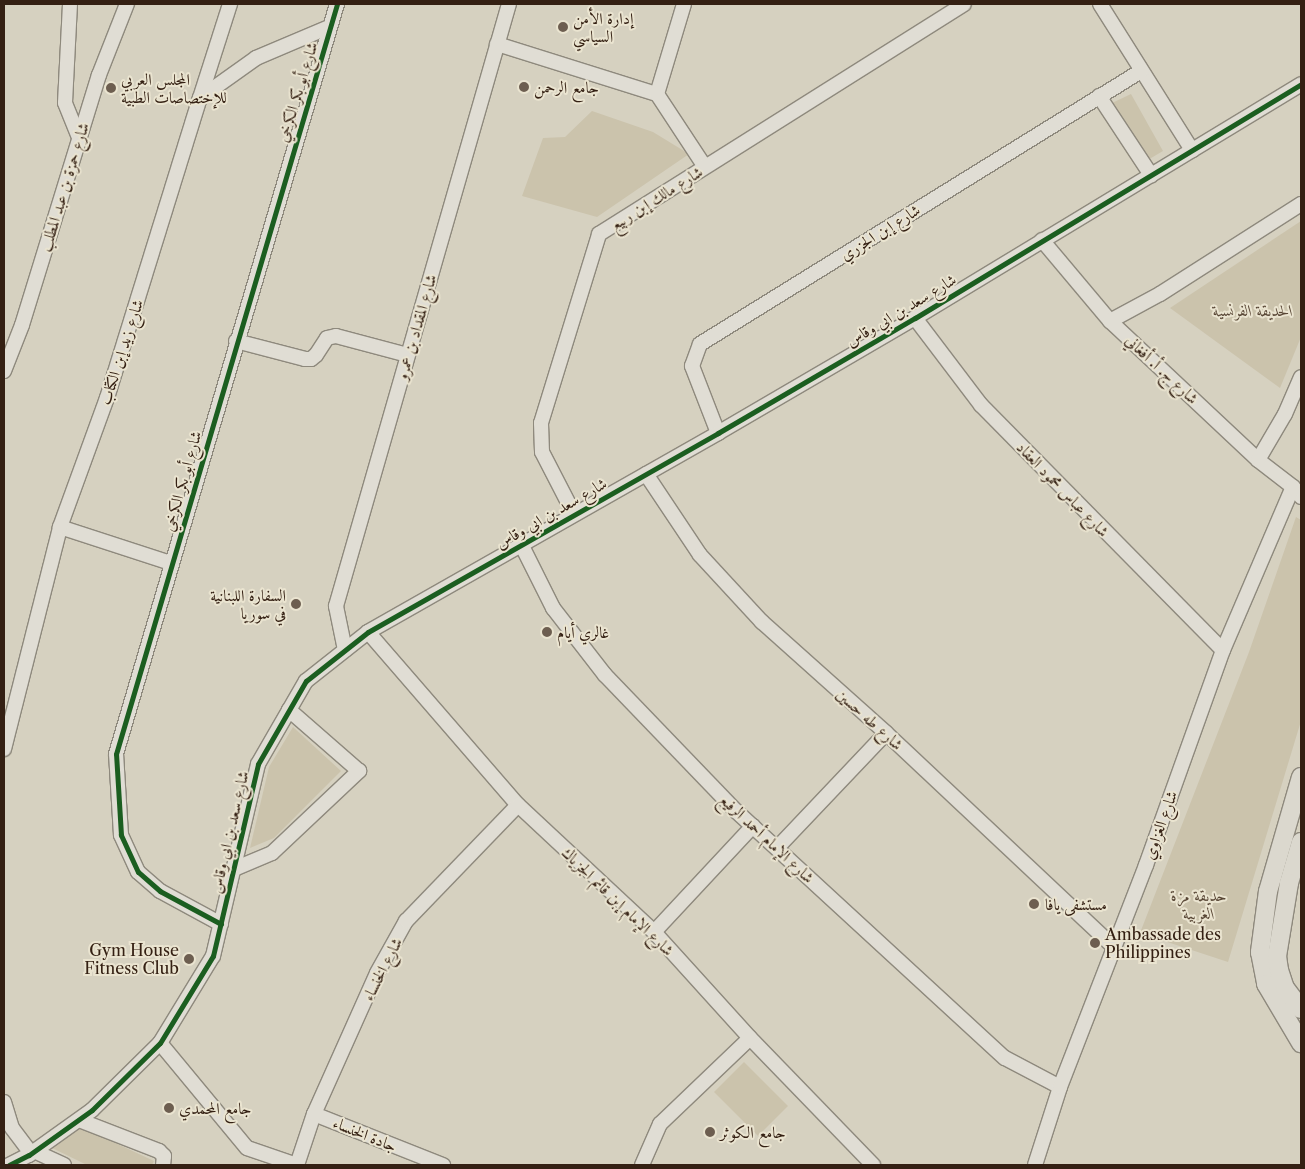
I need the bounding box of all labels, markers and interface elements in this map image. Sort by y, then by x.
place label: إدارة الأمن السياسي [573,8,634,46]
marker: إدارة الأمن السياسي [557,21,569,33]
street label: شارع أبو بكر الكرخي [273,40,321,144]
place label: المجلس العربي للإختصاصات الطبية [121,69,227,107]
place label: جامع الرحمن [534,77,599,97]
marker: جامع الرحمن [518,81,530,93]
marker: المجلس العربي للإختصاصات الطبية [105,82,117,94]
street label: شارع حمزة بن عبد المطلب [35,120,93,254]
street label: شارع مالك إبن ربيع [606,162,706,234]
street label: شارع إبن الجزري [836,200,924,264]
street label: شارع سعد بن ابي وقاس [842,270,960,350]
street label: شارع المقداد بن عمرو [392,272,440,382]
street label: شارع زيد إبن الكتاب [95,297,147,407]
park label: الحديقة الفرنسية [1213,300,1293,320]
street label: شارع ج. أ. أفغاني [1121,330,1203,408]
street label: شارع أبو بكر الكرخي [158,428,206,534]
street label: شارع عباس محمود العقاد [1013,437,1113,541]
street label: شارع سعد بن ابي وقاس [492,473,610,553]
place label: السفارة اللبنانية في سوريا [210,585,286,623]
marker: السفارة اللبنانية في سوريا [290,598,302,610]
place label: غالري أيام [557,622,609,642]
marker: غالري أيام [541,626,553,638]
street label: شارع طه حسين [833,684,907,754]
street label: شارع سعد بن ابي وقاس [206,769,252,895]
street label: شارع الغزاوي [1139,788,1181,862]
street label: شارع الإمام أحمد الرفيع [716,789,818,887]
street label: شارع الإمام إبن قائم الجزياك [558,842,678,960]
park label: حديقة مزة الغربية [1171,885,1227,923]
place label: مستشفى يافا [1045,894,1107,914]
marker: مستشفى يافا [1027,897,1041,911]
place label: Ambassade des Philippines [1105,924,1221,962]
street label: شارع الخنساء [358,934,406,1004]
marker: Ambassade des Philippines [1089,937,1101,949]
place label: Gym House Fitness Club [84,940,179,978]
marker: Gym House Fitness Club [183,953,195,965]
place label: جامع المحمدي [179,1098,252,1118]
marker: جامع المحمدي [163,1102,175,1114]
street label: جادة الخنساء [330,1113,400,1155]
place label: جامع الكوثر [720,1122,786,1142]
marker: جامع الكوثر [704,1126,716,1138]

